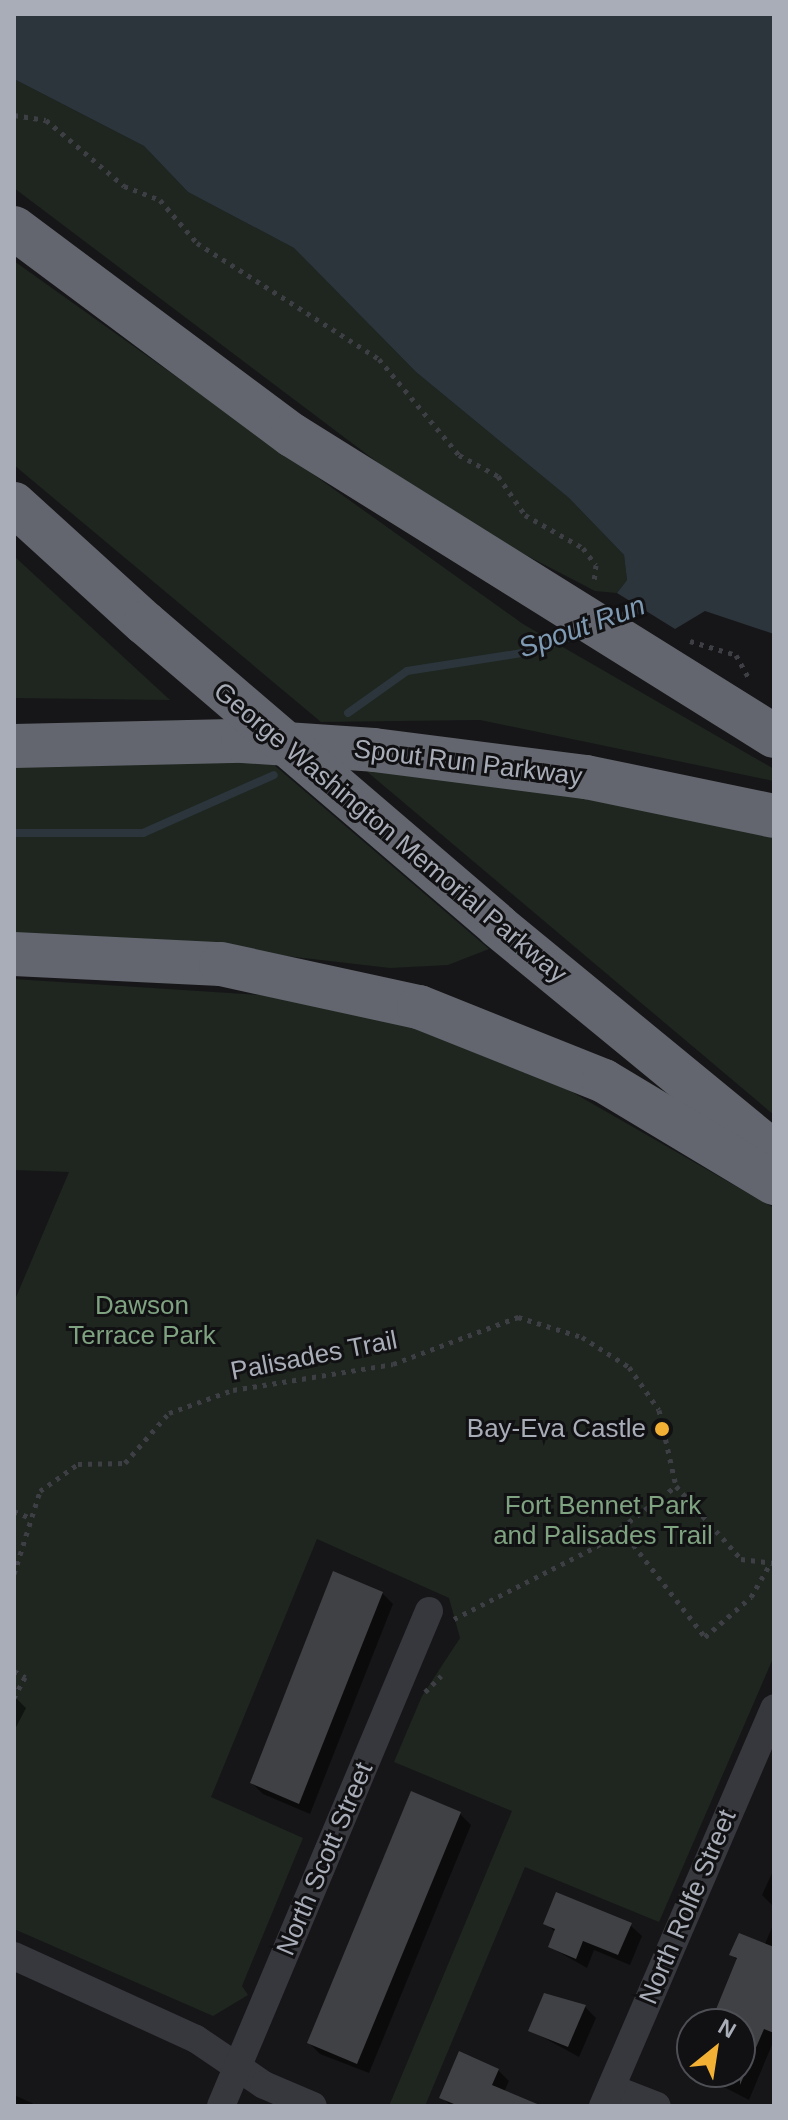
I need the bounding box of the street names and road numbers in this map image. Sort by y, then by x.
street label: George Washington Memorial Parkway [207,676,573,990]
street label: Spout Run Parkway [352,734,584,792]
street label: Palisades Trail [228,1325,400,1387]
street label: North Scott Street [270,1758,380,1960]
street label: North Rolfe Street [633,1805,743,2009]

